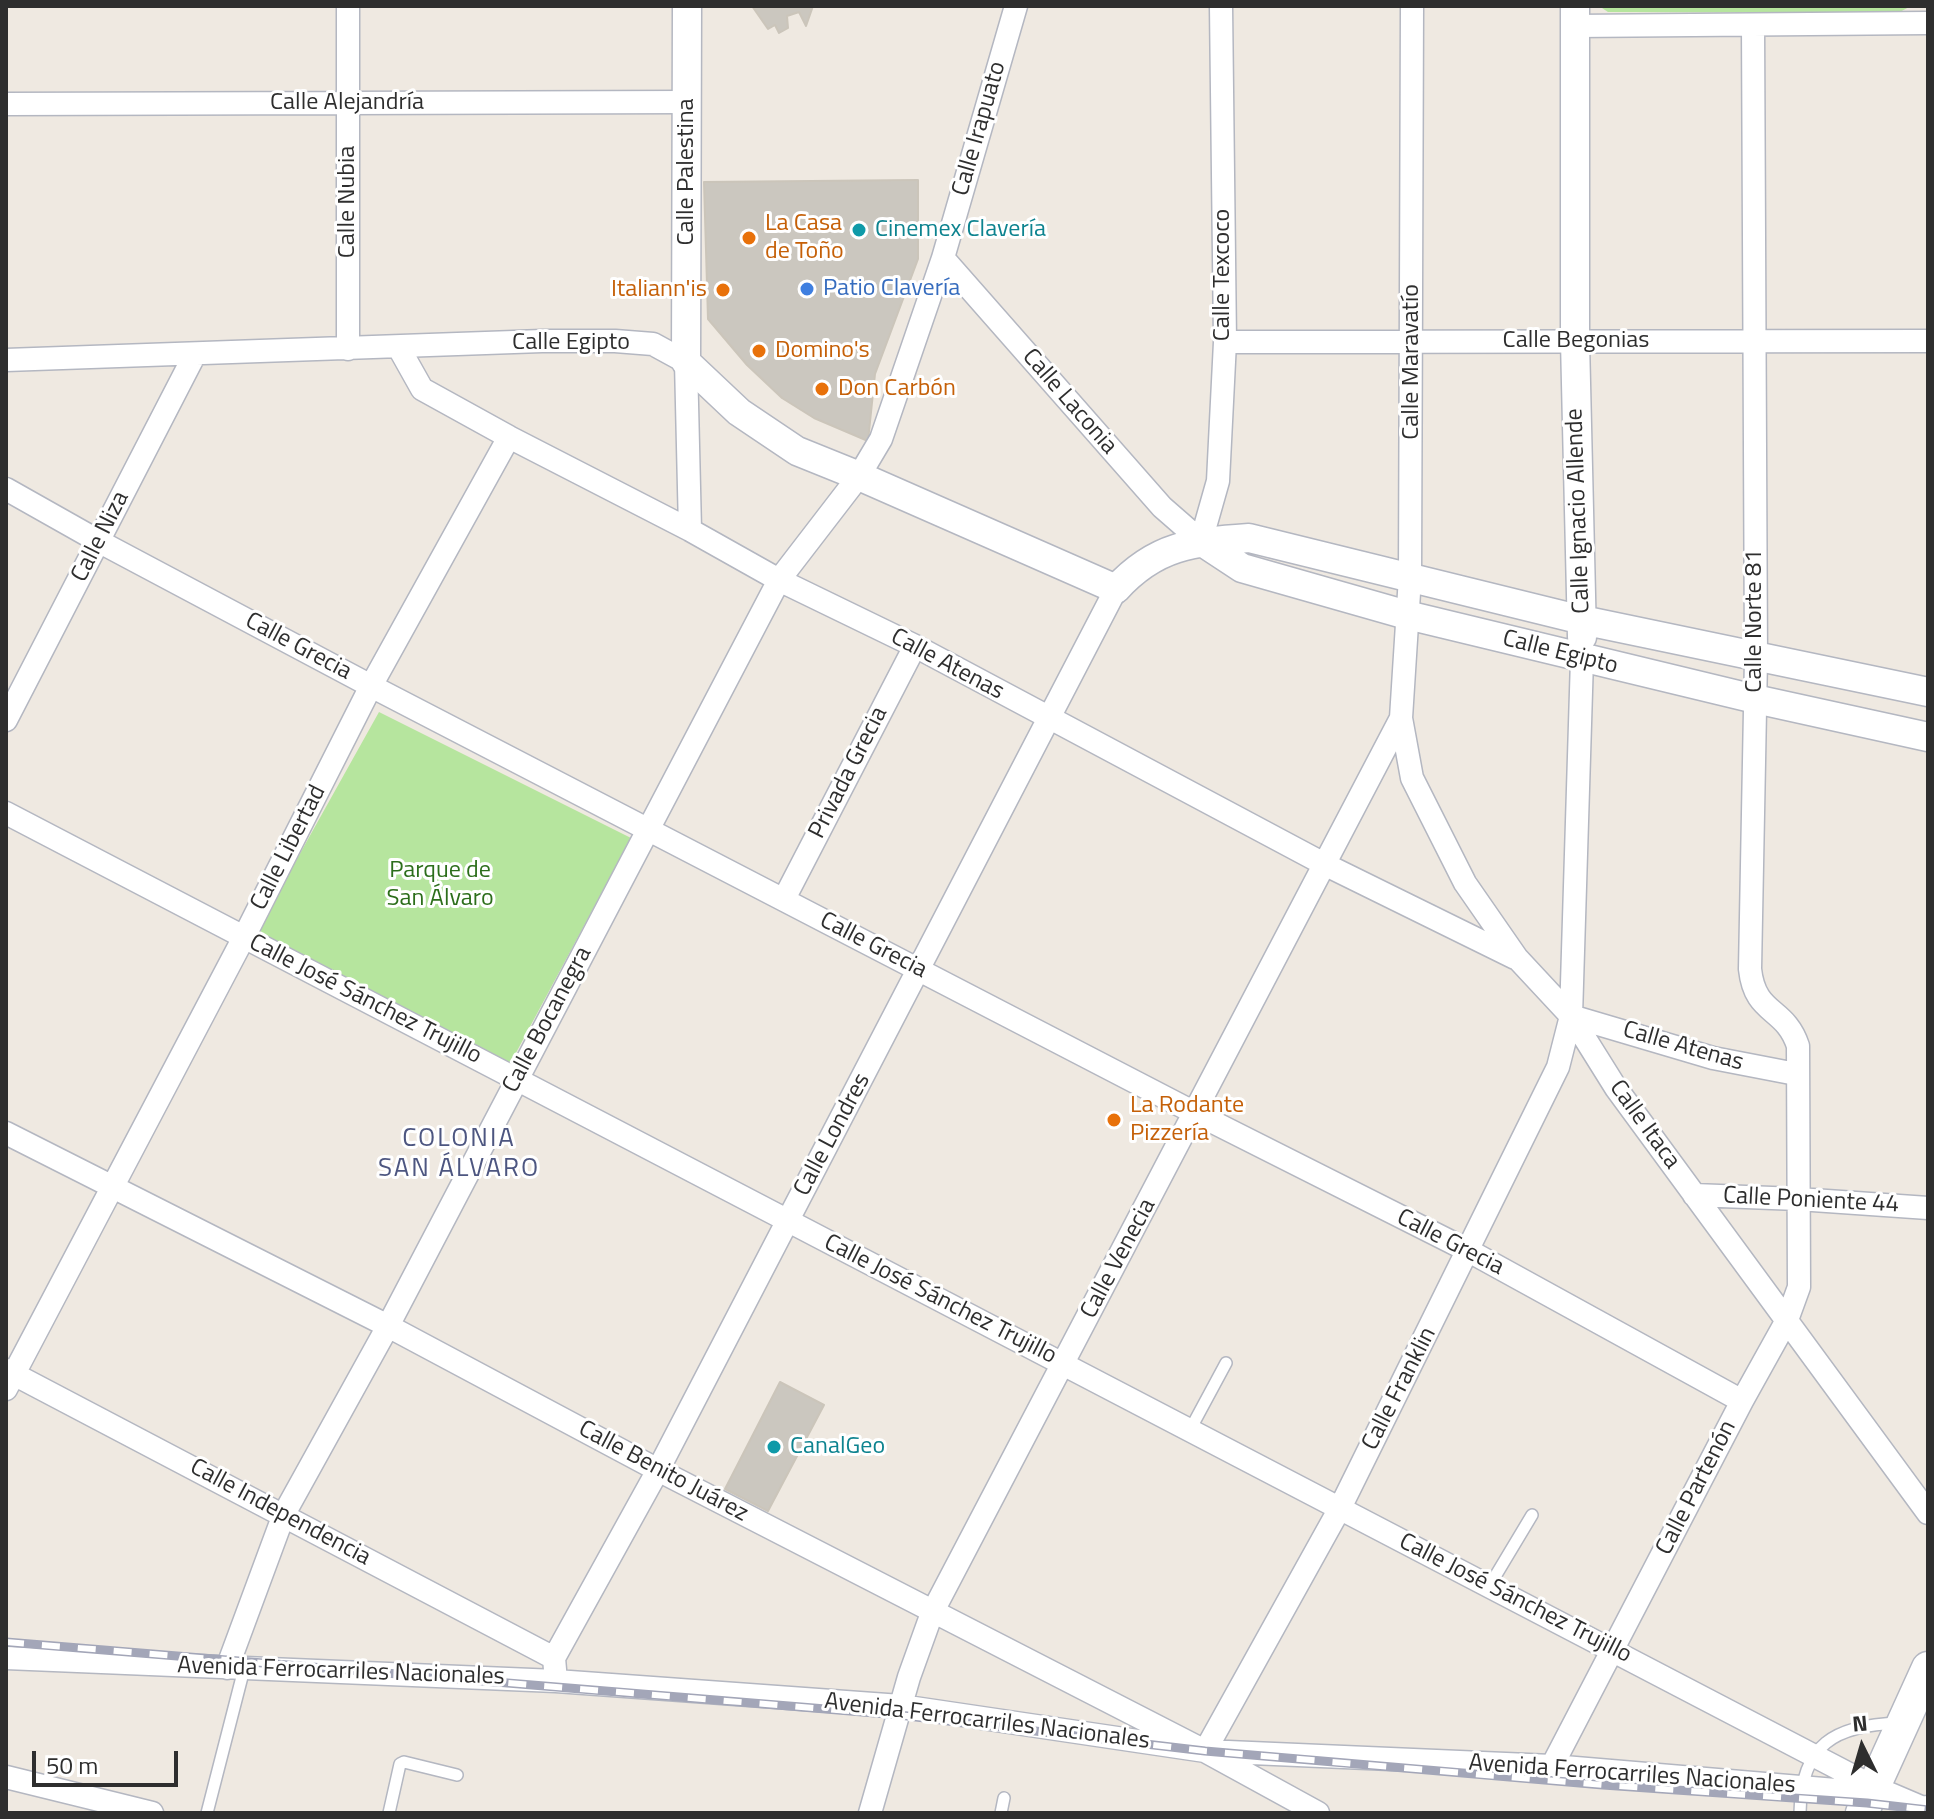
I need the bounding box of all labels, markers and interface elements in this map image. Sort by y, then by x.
street label: Calle Irapuato [947,59,1013,199]
street label: Calle Alejandría [270,89,424,117]
street label: Calle Palestina [673,98,701,246]
street label: Calle Nubia [334,146,362,258]
street label: Calle Texcoco [1209,209,1237,341]
place label: La Casa de Toño [765,210,844,266]
place label: Cinemex Clavería [875,216,1046,244]
marker: Cinemex Clavería [850,221,868,239]
marker: La Casa de Toño [740,229,758,247]
place label: Patio Clavería [823,275,960,303]
place label: Italiann'is [611,276,707,304]
marker: Patio Clavería [798,280,816,298]
marker: Italiann'is [714,281,732,299]
street label: Calle Maravatío [1398,284,1426,440]
street label: Calle Begonias [1503,327,1649,355]
street label: Calle Egipto [512,329,630,357]
place label: Domino's [775,337,870,365]
marker: Domino's [750,342,768,360]
street label: Calle Laconia [1015,343,1123,461]
place label: Don Carbón [838,375,956,403]
marker: Don Carbón [813,380,831,398]
street label: Calle Ignacio Allende [1561,408,1597,614]
street label: Calle Niza [66,487,136,587]
street label: Calle Norte 81 [1741,549,1769,693]
street label: Calle Grecia [240,607,356,687]
street label: Calle Atenas [885,623,1009,707]
street label: Calle Egipto [1499,625,1621,681]
street label: Privada Grecia [804,702,894,844]
street label: Calle Libertad [245,781,333,915]
park label: Parque de San Álvaro [386,857,494,913]
street label: Calle Grecia [815,907,931,985]
street label: Calle José Sánchez Trujillo [244,929,486,1071]
street label: Calle Bocanegra [497,942,599,1098]
street label: Calle Atenas [1619,1016,1747,1078]
street label: Calle Londres [789,1069,877,1201]
street label: Calle Itaca [1602,1075,1686,1175]
place label: La Rodante Pizzería [1130,1092,1244,1148]
marker: La Rodante Pizzería [1105,1111,1123,1129]
district label: COLONIA SAN ÁLVARO [378,1124,540,1186]
street label: Calle Poniente 44 [1722,1182,1900,1220]
street label: Calle Venecia [1075,1194,1163,1324]
street label: Calle Grecia [1392,1204,1508,1282]
street label: Calle José Sánchez Trujillo [819,1229,1061,1371]
street label: Calle Franklin [1357,1323,1443,1455]
street label: Calle Benito Juárez [573,1415,753,1529]
street label: Calle Partenón [1651,1416,1743,1560]
place label: CanalGeo [790,1433,885,1461]
marker: CanalGeo [765,1438,783,1456]
street label: Calle Independencia [185,1453,375,1573]
street label: Calle José Sánchez Trujillo [1394,1528,1636,1670]
street label: Avenida Ferrocarriles Nacionales [177,1652,505,1692]
street label: Avenida Ferrocarriles Nacionales [823,1688,1151,1756]
text: N [1851,1705,1869,1741]
north arrow [1822,1707,1902,1787]
scale bar [36,1735,182,1785]
text: 50 m [46,1747,98,1783]
street label: Avenida Ferrocarriles Nacionales [1468,1749,1796,1801]

